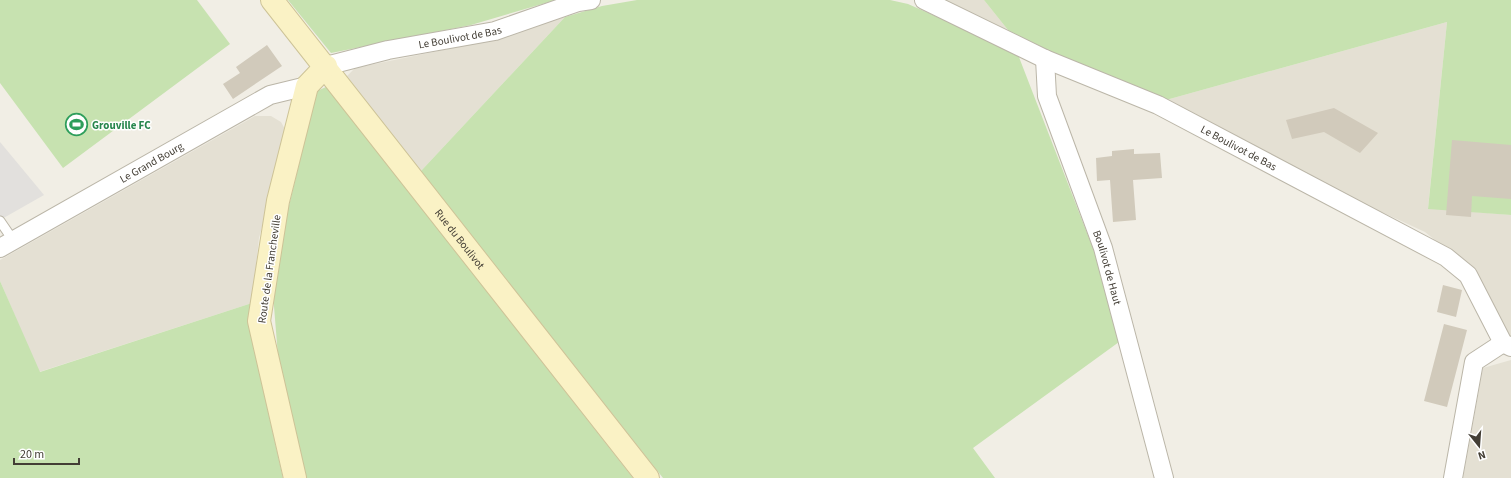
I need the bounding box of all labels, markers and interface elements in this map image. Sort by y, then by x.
street label: Le Boulivot de Bas [417,22,504,52]
sports icon: Grouville FC [63,112,89,138]
place label: Grouville FC [92,118,151,133]
street label: Le Boulivot de Bas [1198,122,1280,175]
street label: Le Grand Bourg [117,138,187,187]
street label: Rue du Boulivot [431,206,488,273]
street label: Route de la Francheville [254,213,285,324]
street label: Boulivot de Haut [1089,228,1125,307]
north arrow [1459,426,1499,466]
scale bar [14,440,79,466]
text: 20 m [20,446,44,463]
text: N [1476,447,1487,463]

